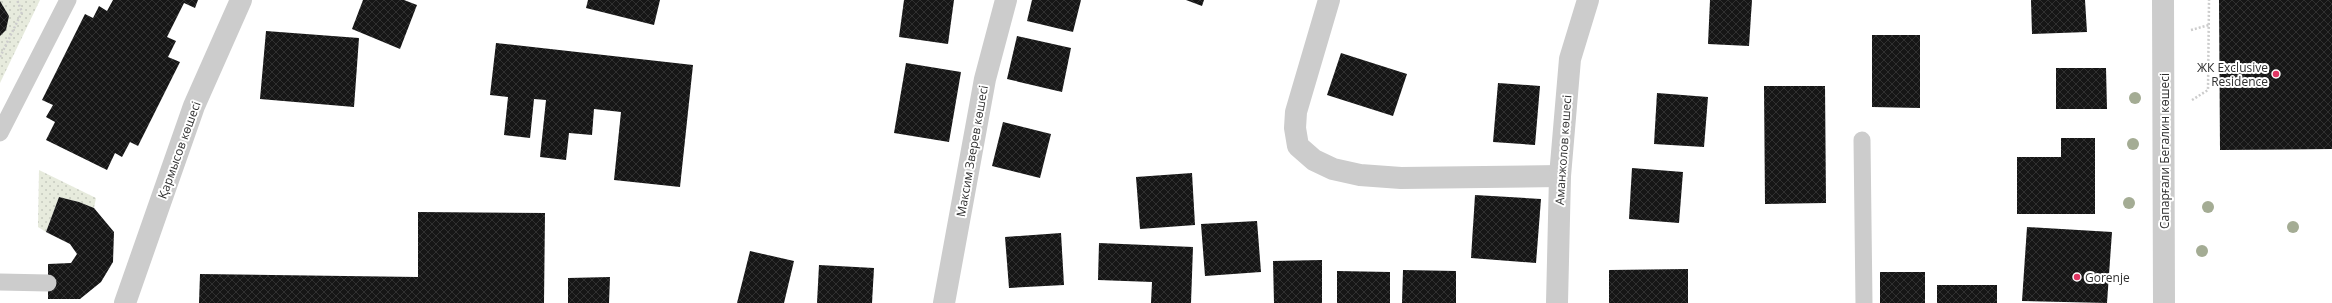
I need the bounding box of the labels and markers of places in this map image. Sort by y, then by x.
place label: ЖК Exclusive Residence [2197,59,2268,90]
marker: ЖК Exclusive Residence [2271,69,2281,79]
place label: Gorenje [2085,269,2130,286]
marker: Gorenje [2072,272,2082,282]

